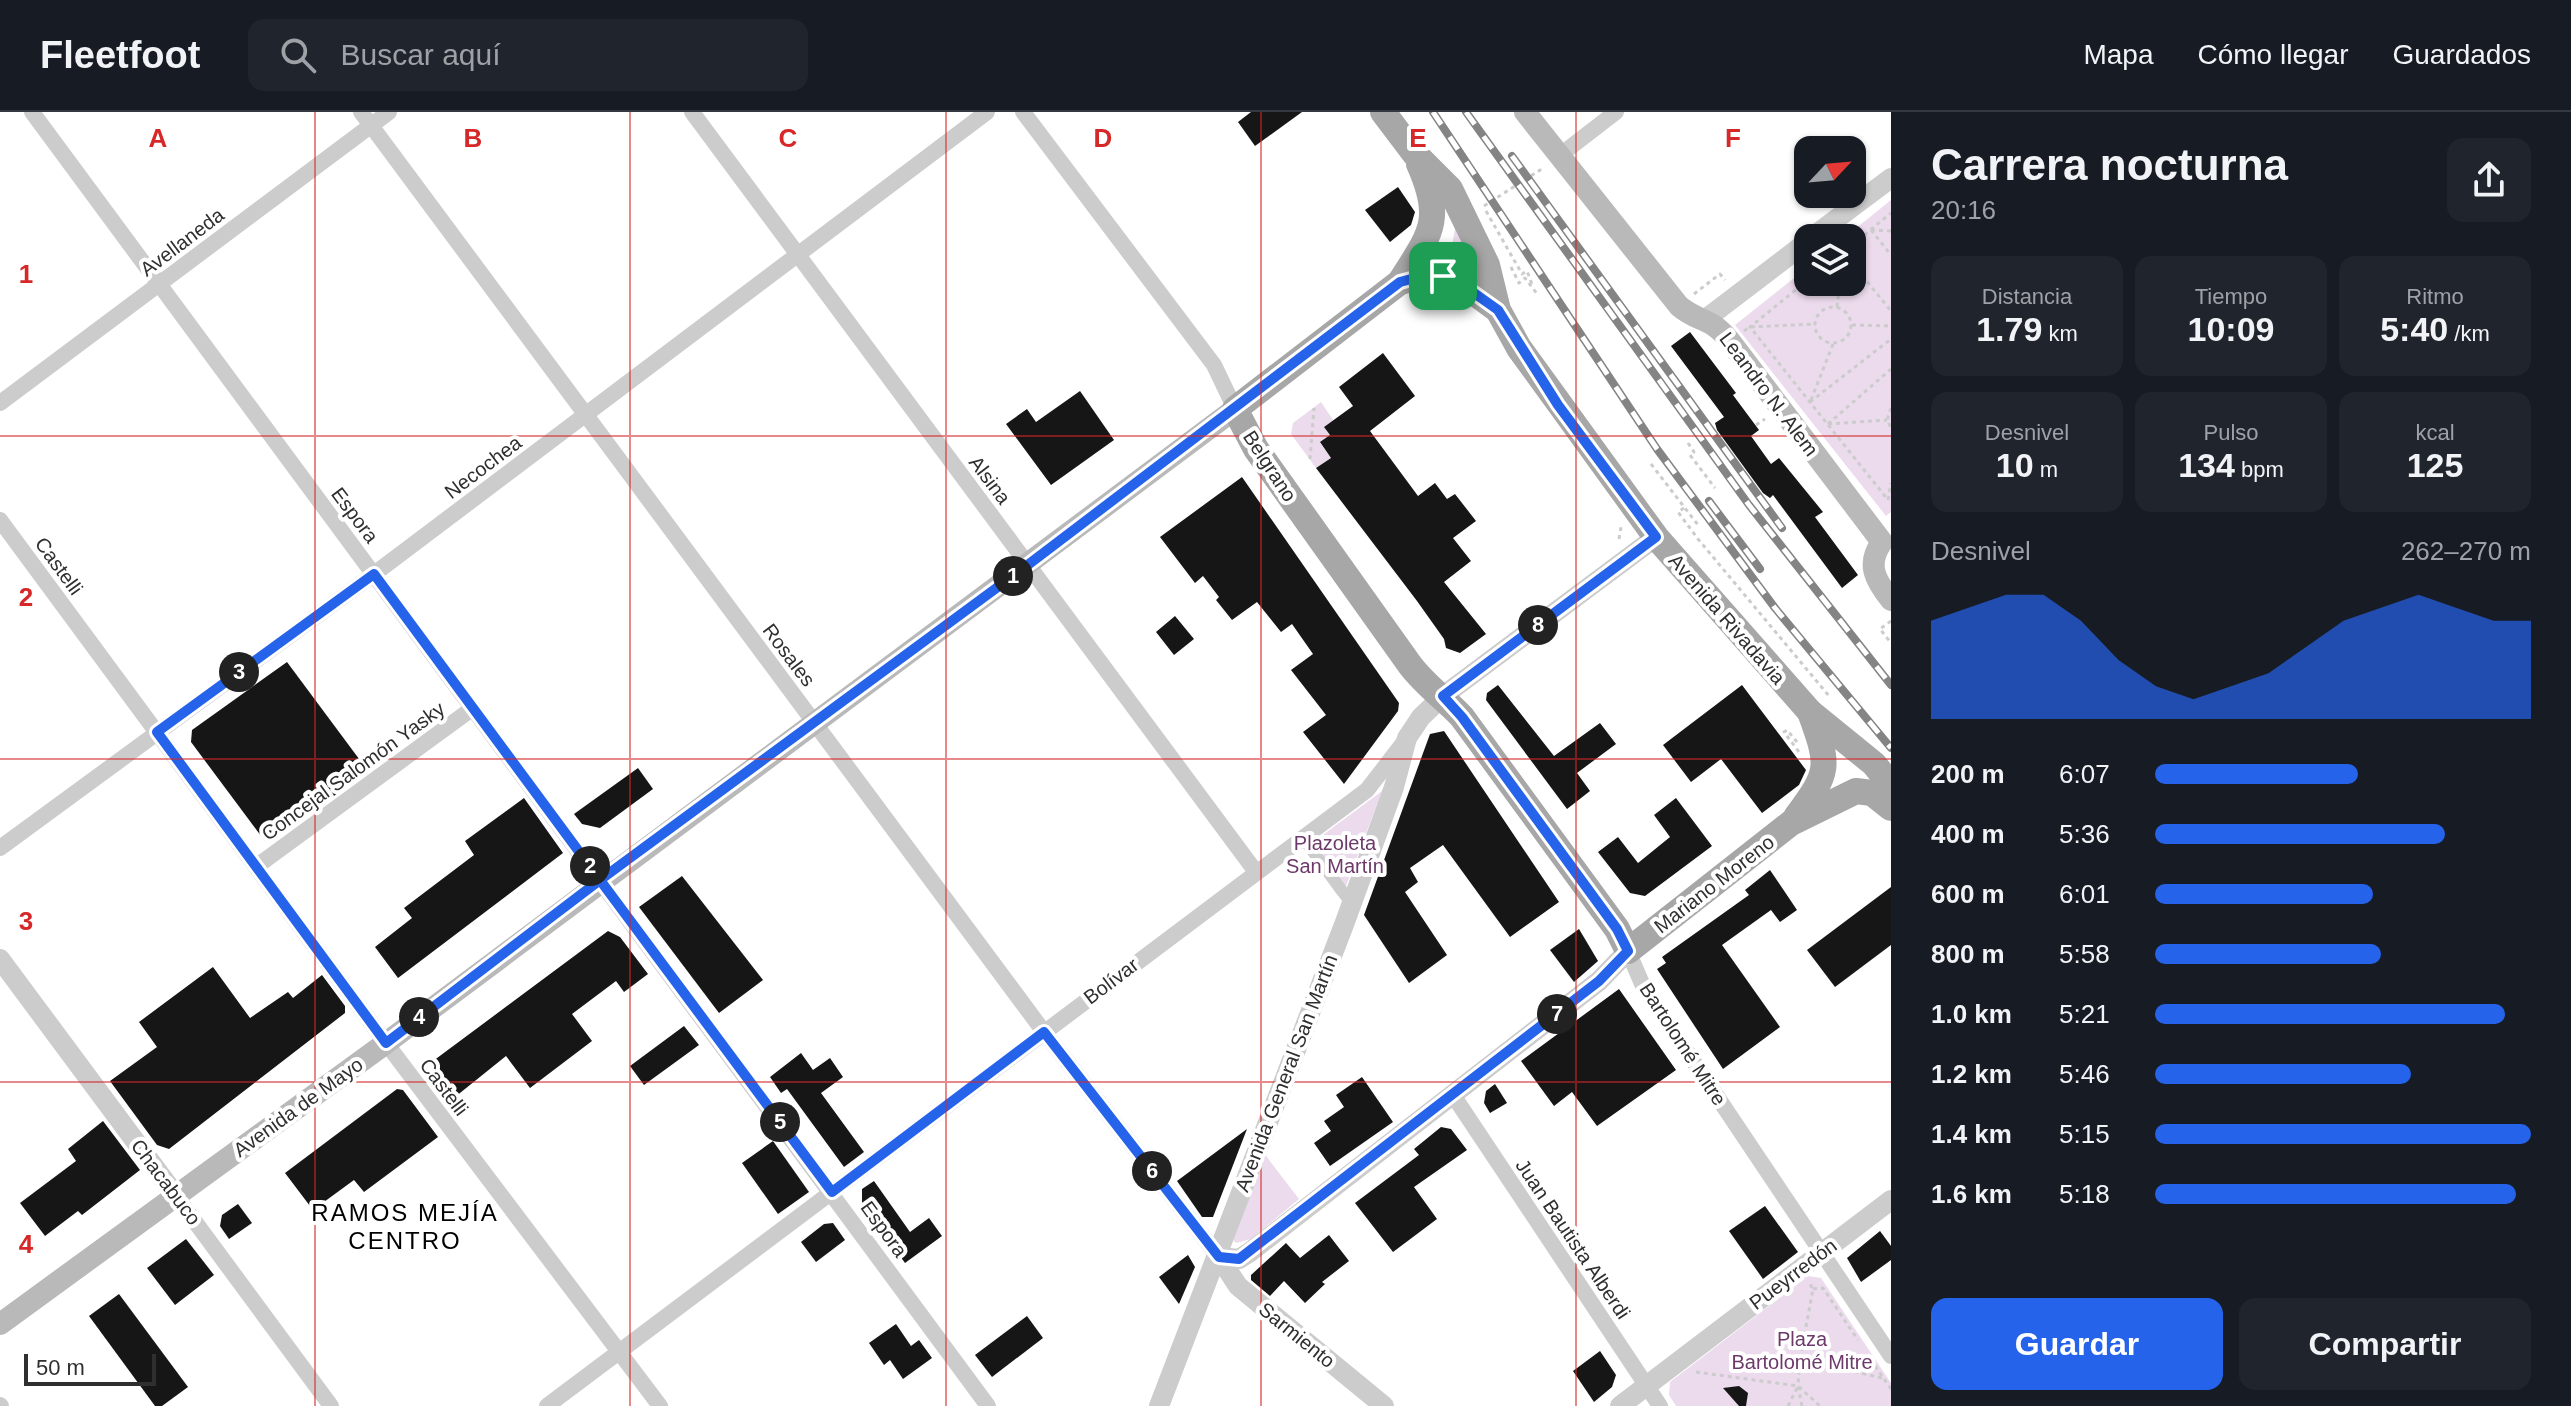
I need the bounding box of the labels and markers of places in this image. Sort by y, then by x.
pin [1409,242,1477,310]
pin: 1 [993,556,1033,596]
pin: 8 [1518,605,1558,645]
pin: 3 [219,652,259,692]
pin: 2 [570,846,610,886]
pin: 7 [1537,994,1577,1034]
pin: 4 [399,997,439,1037]
pin: 5 [760,1102,800,1142]
pin: 6 [1132,1151,1172,1191]

